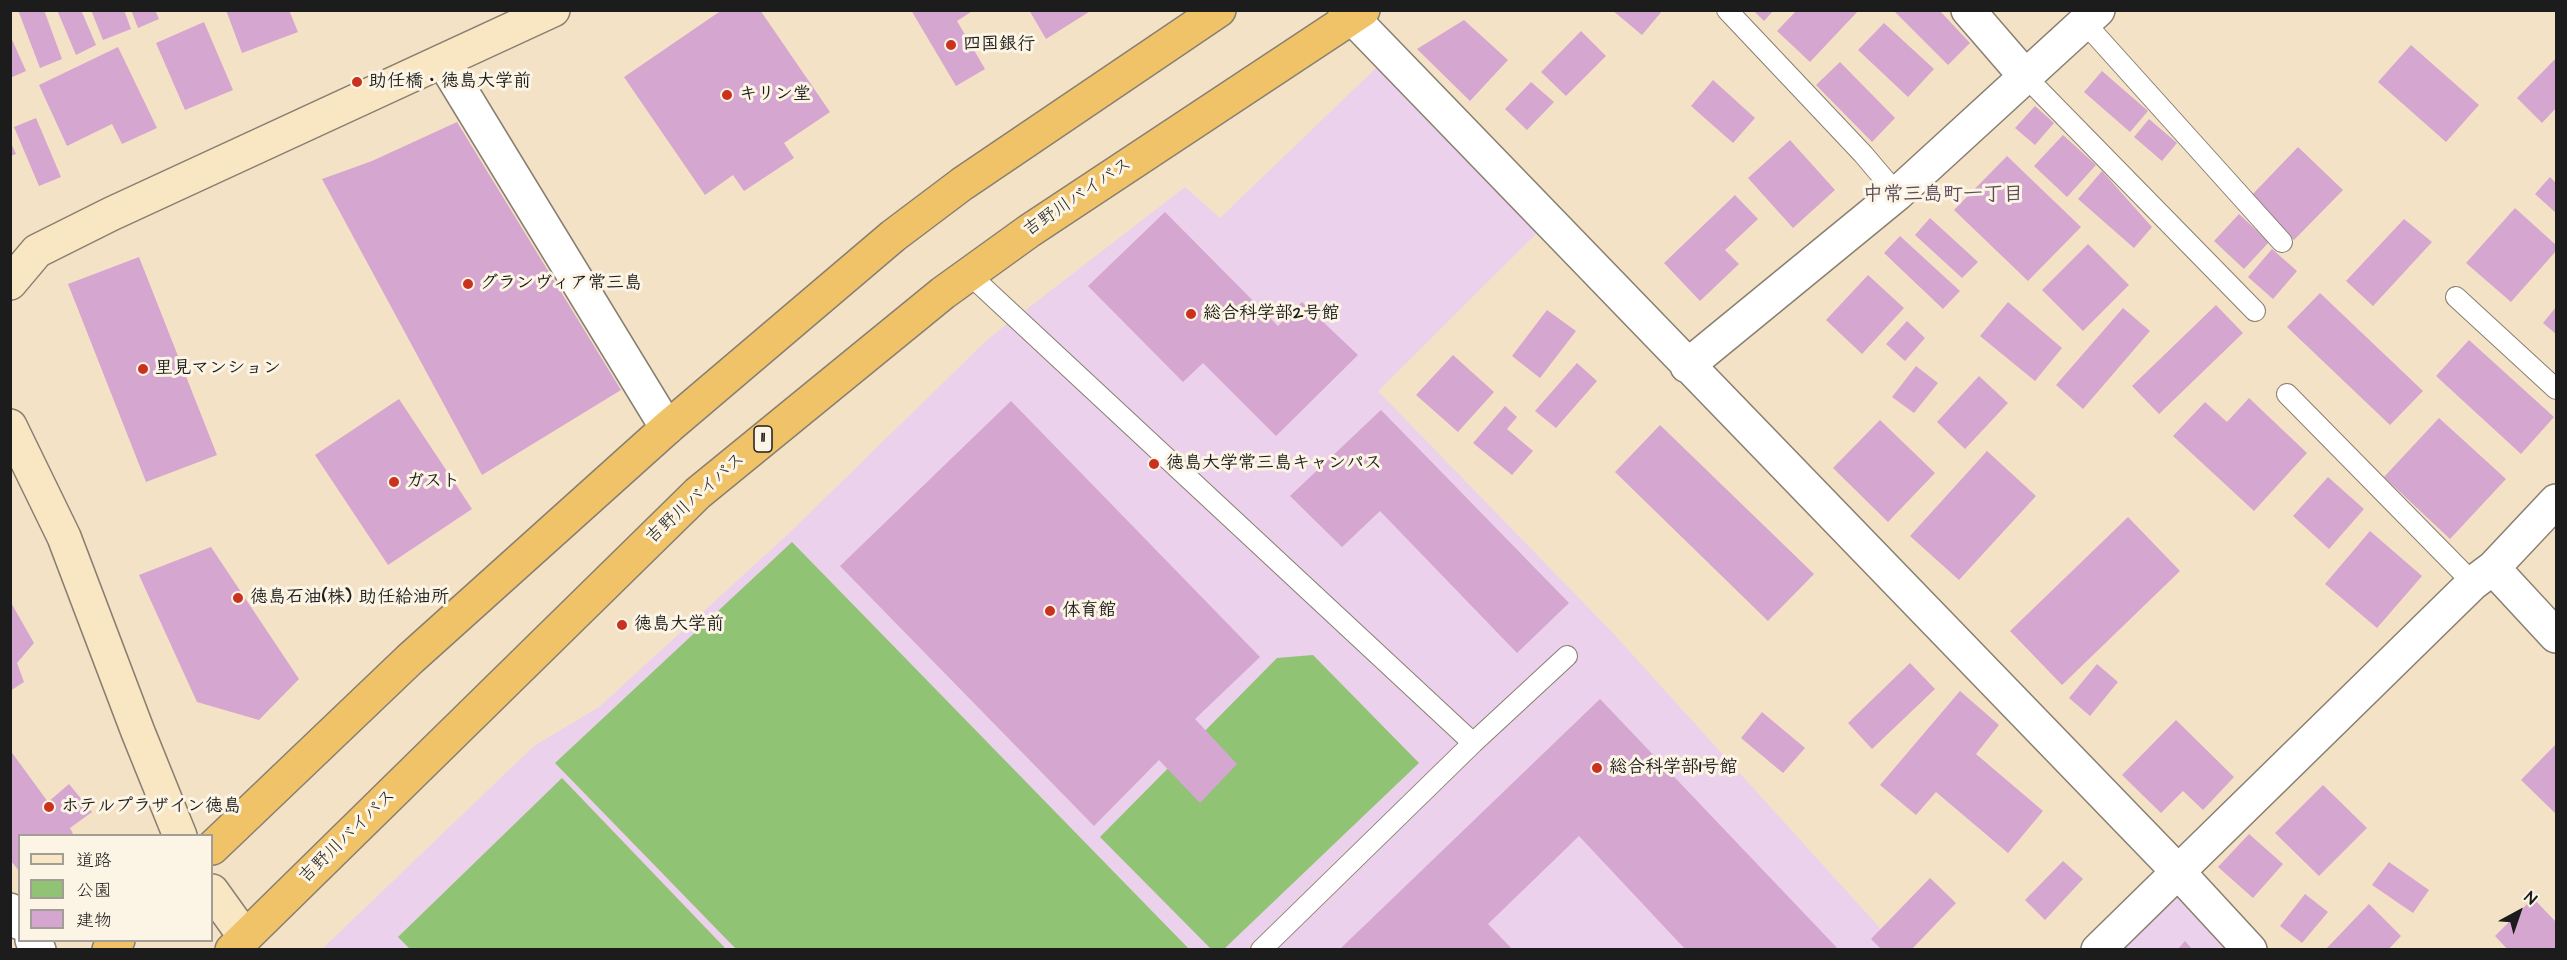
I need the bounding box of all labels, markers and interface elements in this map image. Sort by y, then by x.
place label: 四国銀行 [963,34,1035,56]
marker: 四国銀行 [944,38,958,52]
place label: 助任橋・徳島大学前 [369,71,531,93]
marker: 助任橋・徳島大学前 [350,75,364,89]
place label: キリン堂 [739,84,811,106]
marker: キリン堂 [720,88,734,102]
street label: 吉野川バイパス [1020,154,1136,242]
district label: 中常三島町一丁目 [1863,184,2023,208]
place label: グランヴィア常三島 [480,273,642,295]
marker: グランヴィア常三島 [461,277,475,291]
place label: 総合科学部2号館 [1203,303,1339,325]
marker: 総合科学部2号館 [1184,307,1198,321]
place label: 里見マンション [155,358,281,380]
marker: 里見マンション [136,362,150,376]
road number: 11 [754,426,772,452]
street label: 吉野川バイパス [642,449,750,549]
place label: 徳島大学常三島キャンパス [1166,453,1382,475]
marker: 徳島大学常三島キャンパス [1147,457,1161,471]
place label: ガスト [406,471,460,493]
marker: ガスト [387,475,401,489]
place label: 徳島石油(株) 助任給油所 [250,587,449,609]
marker: 徳島石油(株) 助任給油所 [231,591,245,605]
place label: 体育館 [1062,600,1116,622]
marker: 体育館 [1043,604,1057,618]
place label: 徳島大学前 [634,614,724,636]
marker: 徳島大学前 [615,618,629,632]
place label: 総合科学部1号館 [1609,757,1737,779]
marker: 総合科学部1号館 [1590,761,1604,775]
street label: 吉野川バイパス [295,785,401,889]
place label: ホテルプラザイン徳島 [61,796,241,818]
marker: ホテルプラザイン徳島 [42,800,56,814]
legend [18,834,213,942]
text: 道路 [76,848,112,873]
text: 公園 [76,878,112,903]
north arrow [2489,882,2549,942]
text: N [2520,887,2541,910]
text: 建物 [76,908,112,933]

